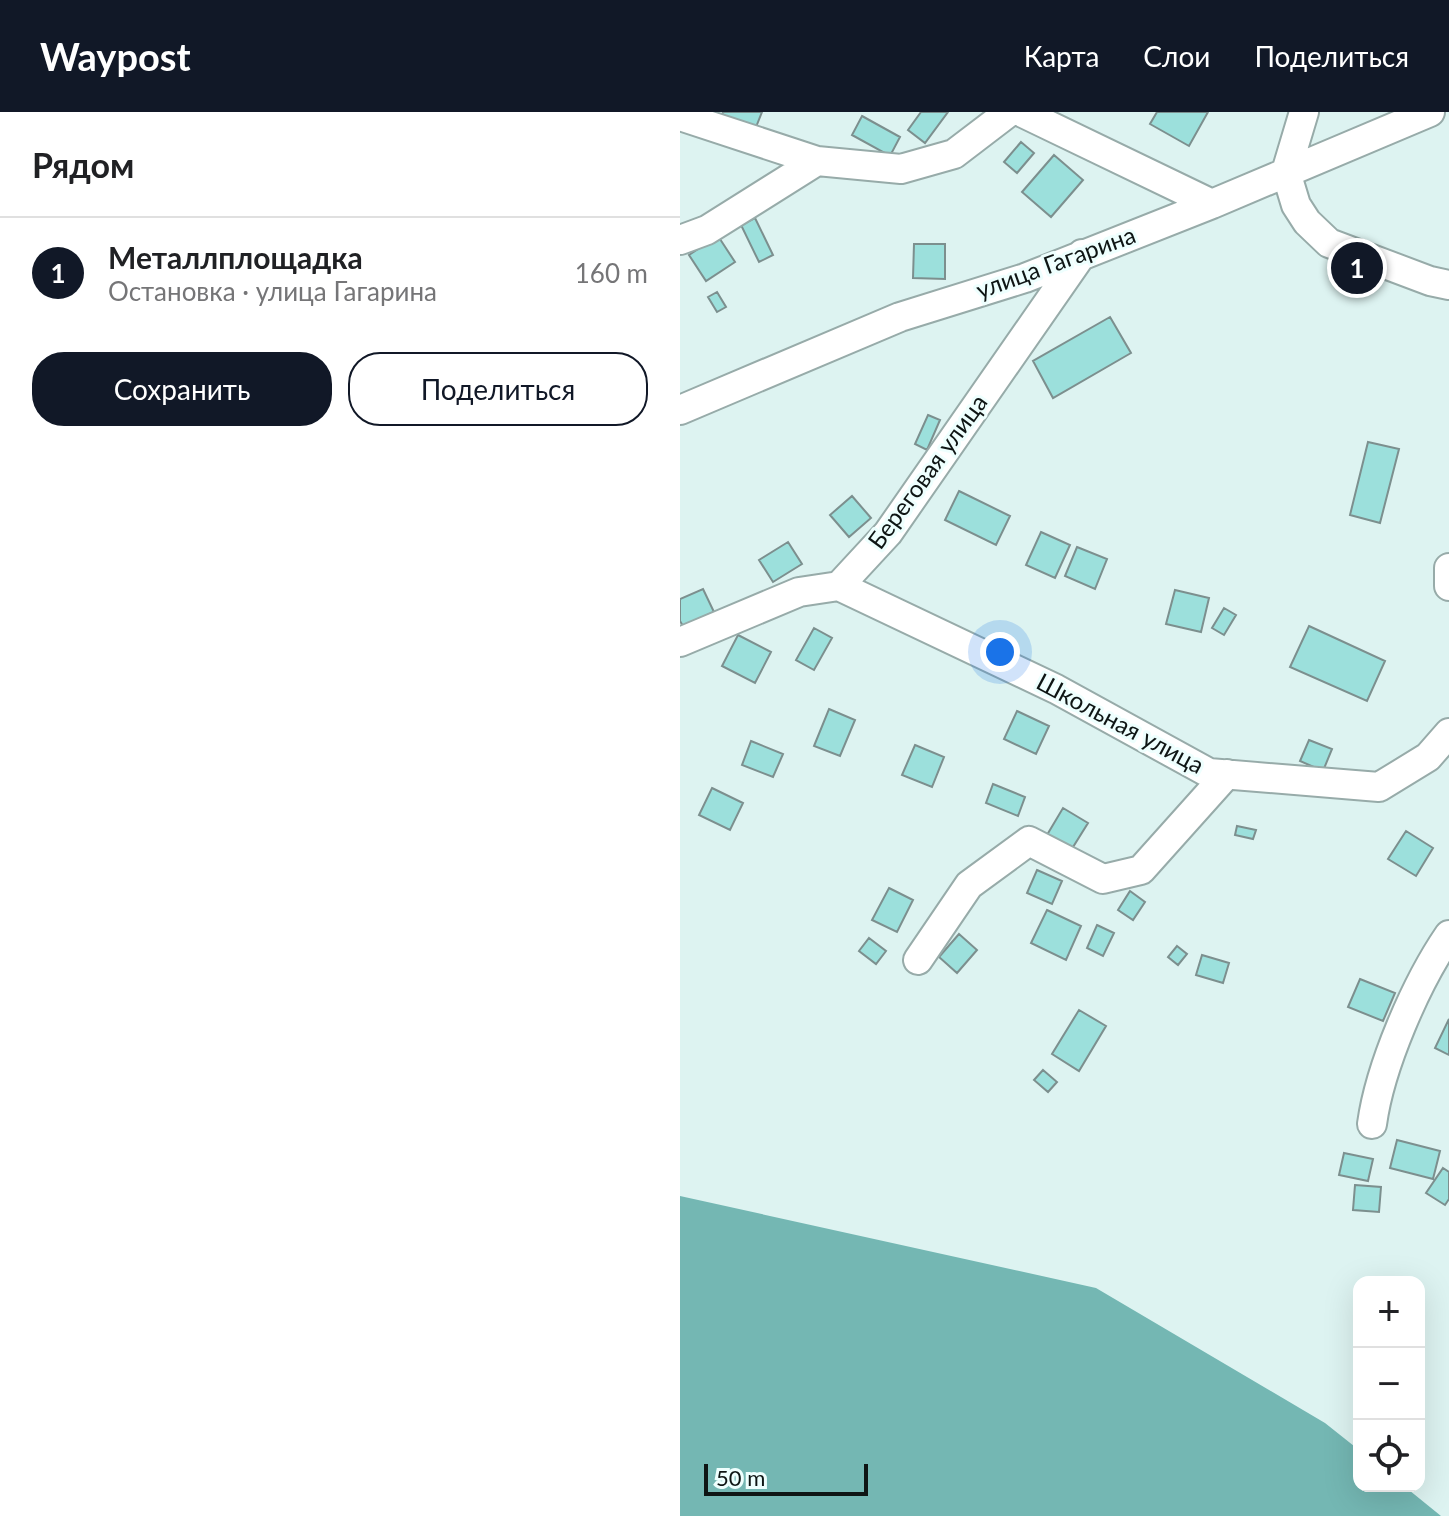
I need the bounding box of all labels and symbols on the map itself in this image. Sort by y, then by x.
street label: улица Гагарина [972,219,1139,304]
pin: 1 [1331,238,1383,298]
street label: Береговая улица [861,388,993,554]
your location [980,632,1020,672]
street label: Школьная улица [1032,666,1209,779]
scale bar [704,1460,868,1496]

